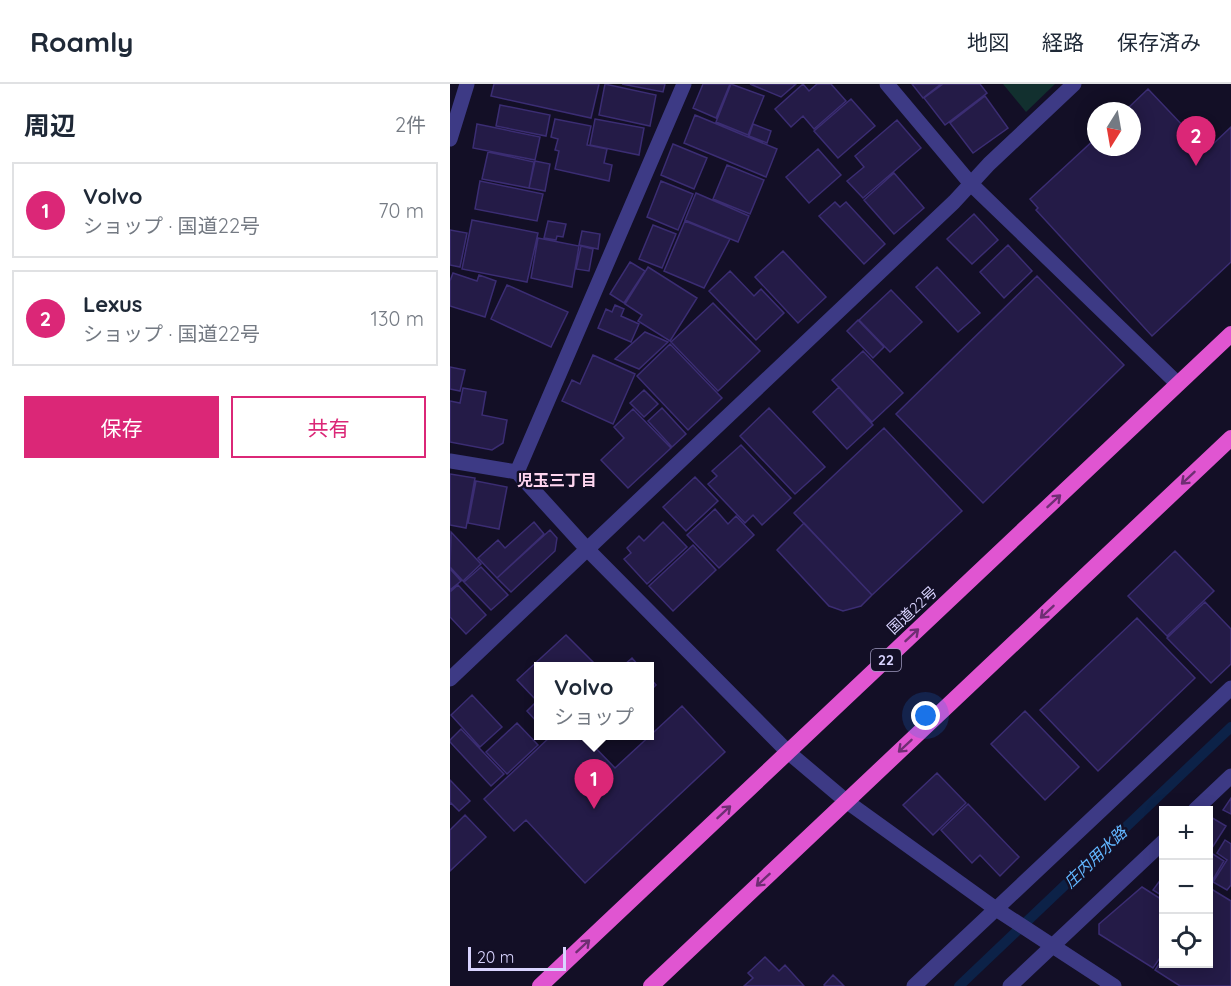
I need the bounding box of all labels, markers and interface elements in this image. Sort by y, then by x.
text: Roamly [30,24,134,59]
text: 地図 [967,29,1009,55]
text: 経路 [1042,29,1084,55]
text: 保存済み [1117,29,1201,55]
north arrow [1087,102,1141,156]
text: 周辺 [24,109,76,142]
text: 2件 [395,112,426,137]
pin: 2 [1176,116,1216,166]
text: Volvo [83,182,143,210]
text: 1 [42,198,49,223]
text: 70 m [378,198,424,223]
text: ショップ · 国道22号 [83,213,260,238]
text: Lexus [83,290,142,318]
text: 2 [40,306,51,331]
text: 130 m [371,306,424,331]
text: ショップ · 国道22号 [83,321,260,346]
button: 保存 [24,396,219,458]
button: 共有 [231,396,426,458]
district label: 児玉三丁目 [517,470,597,490]
one-way arrow [1181,471,1196,486]
one-way arrow [1046,494,1061,508]
street label: 国道22号 [883,582,941,638]
one-way arrow [1039,605,1054,619]
one-way arrow [904,628,919,642]
road number: 22 [871,649,901,671]
popup [534,662,654,740]
text: Volvo [554,673,614,701]
your location [911,701,940,730]
text: ショップ [554,704,634,729]
one-way arrow [898,739,913,753]
pin: 1 [574,760,614,809]
one-way arrow [717,805,732,819]
map controls [1159,806,1213,968]
button: + [1159,806,1213,860]
water label: 庄内用水路 [1059,821,1132,892]
button: − [1159,860,1213,914]
one-way arrow [756,873,771,887]
button: locate [1159,914,1213,968]
one-way arrow [575,939,590,953]
scale bar [468,944,566,972]
text: 20 m [477,947,514,967]

